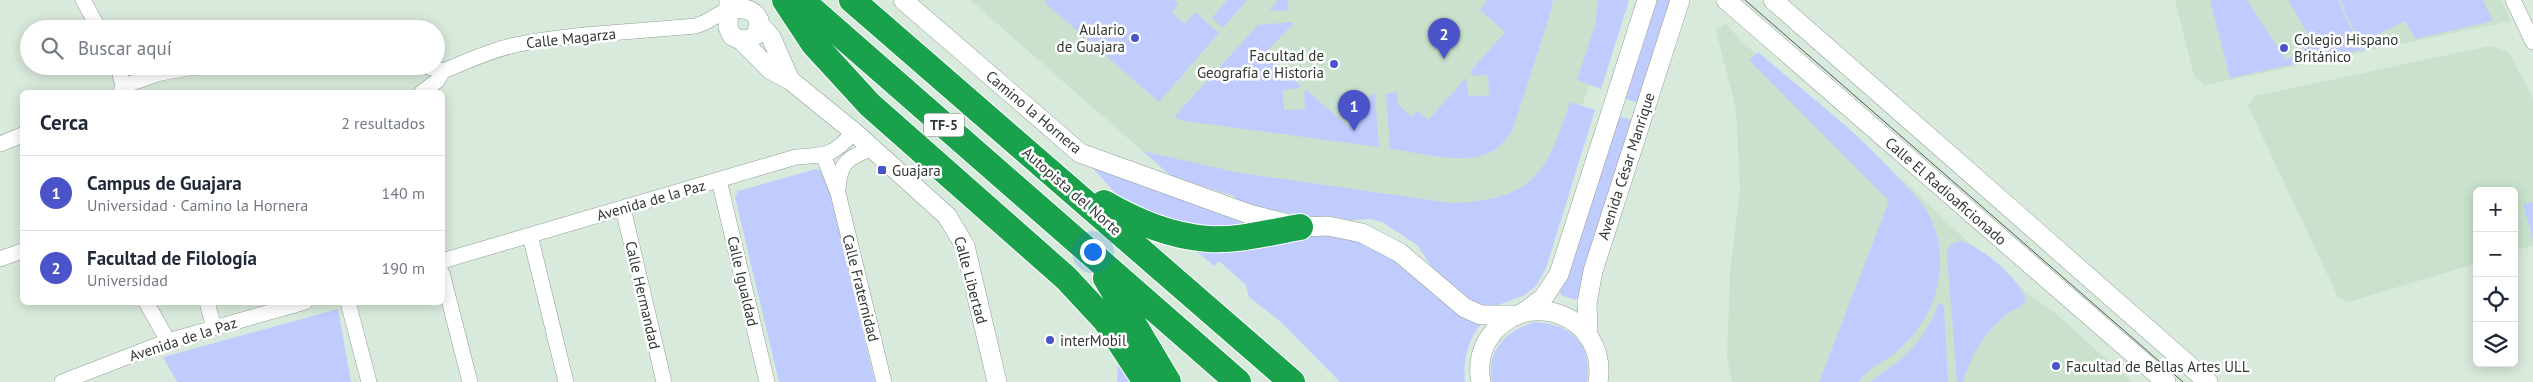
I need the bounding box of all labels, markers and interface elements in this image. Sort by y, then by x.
pin: 2 [1428,18,1460,59]
search box [20,20,445,75]
place label: Aulario de Guajara [1057,20,1125,56]
street label: Calle Magarza [525,24,617,52]
place label: Colegio Hispano Británico [2294,30,2398,66]
marker: Aulario de Guajara [1129,32,1141,44]
icon: search [38,34,66,62]
text: Buscar aquí [78,36,172,60]
marker: Colegio Hispano Británico [2278,42,2290,54]
place label: Facultad de Geografía e Historia [1197,46,1324,82]
marker: Facultad de Geografía e Historia [1328,58,1340,70]
street label: Camino la Hornera [982,66,1086,158]
pin: 1 [1338,90,1370,131]
street label: Avenida César Manrique [1593,90,1659,242]
text: Cerca [40,109,89,136]
text: 2 resultados [341,113,425,133]
road number: TF-5 [924,114,964,136]
street label: Calle El Radioaficionado [1881,133,2011,249]
street label: Autopista del Norte [1019,143,1125,239]
place label: Guajara [892,161,941,180]
marker: Guajara [876,164,888,176]
text: Campus de Guajara [87,171,242,195]
street label: Avenida de la Paz [594,175,708,225]
text: 1 [51,183,61,203]
text: 140 m [382,183,425,203]
map controls [2473,187,2518,367]
button: + [2473,187,2518,232]
text: Universidad · Camino la Hornera [87,195,308,215]
street label: Calle Fraternidad [838,232,884,344]
button: − [2473,232,2518,277]
street label: Calle Igualdad [723,234,763,328]
street label: Calle Libertad [950,234,992,326]
street label: Calle Hermandad [621,239,665,351]
your location [1080,239,1106,265]
text: Facultad de Filología [87,246,257,270]
text: 2 [51,258,61,278]
text: 190 m [382,258,425,278]
text: Universidad [87,270,168,290]
button: locate [2473,277,2518,322]
street label: Avenida de la Paz [127,313,239,365]
button: layers [2473,322,2518,367]
place label: interMobil [1060,331,1127,350]
marker: interMobil [1044,334,1056,346]
place label: Facultad de Bellas Artes ULL [2066,357,2250,376]
marker: Facultad de Bellas Artes ULL [2050,360,2062,372]

